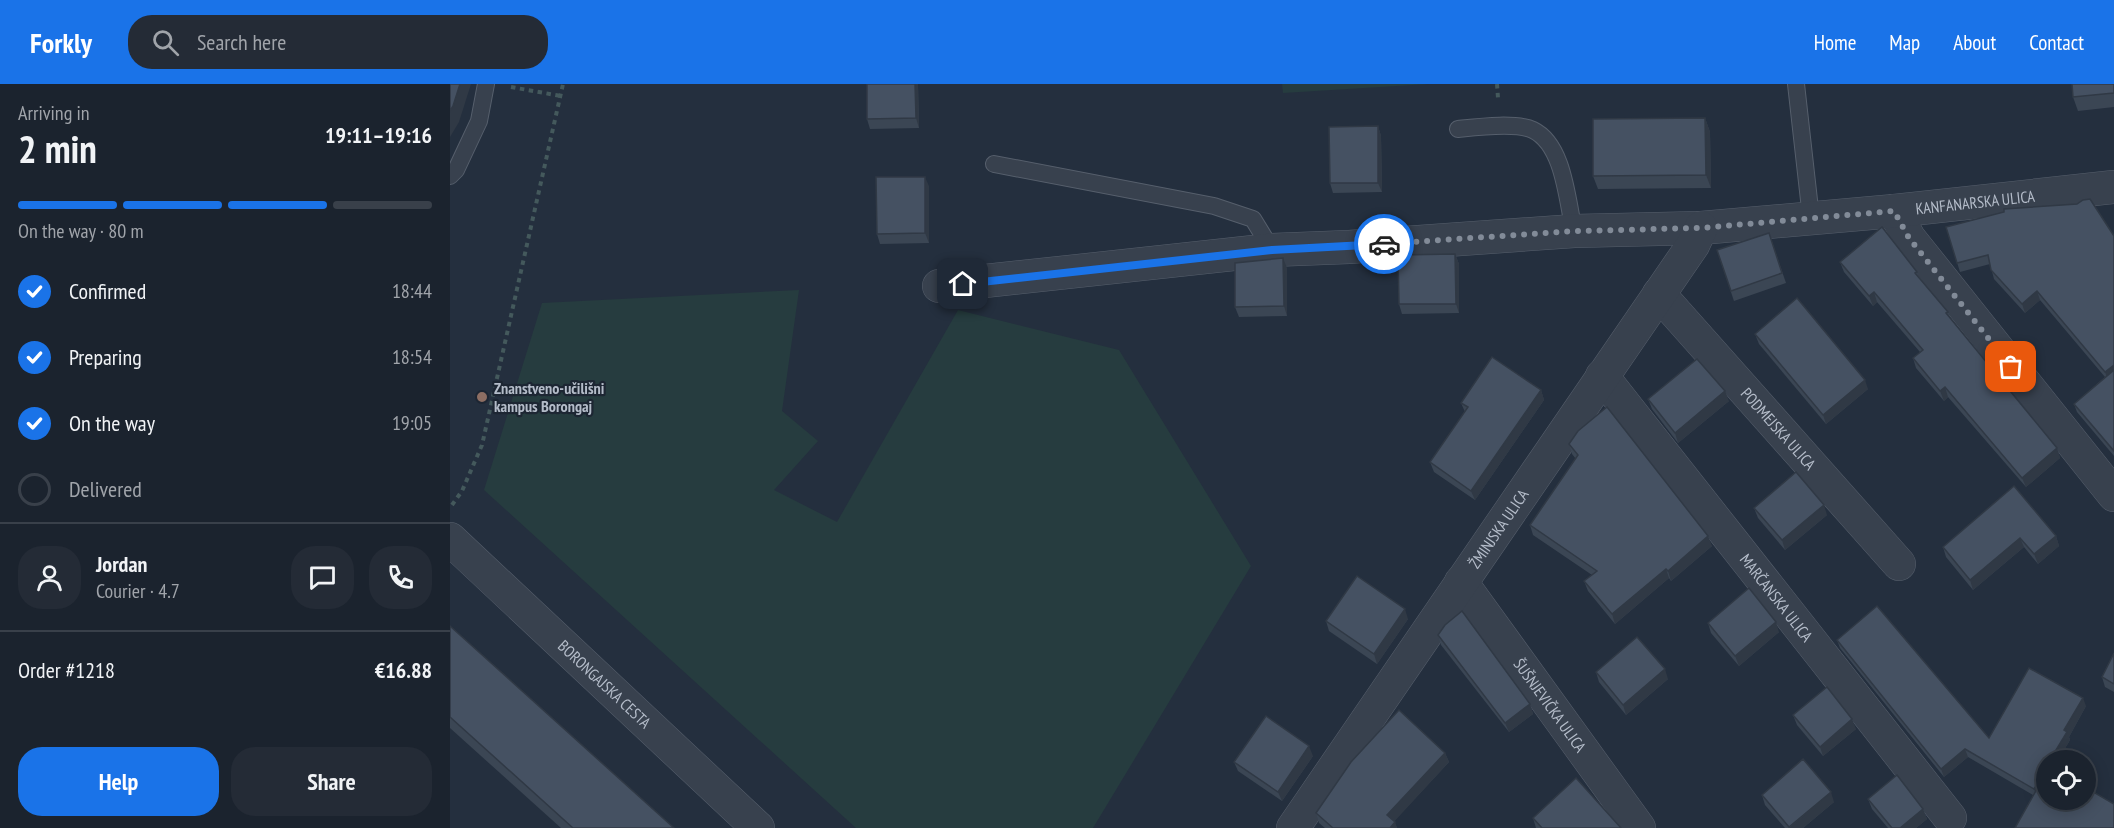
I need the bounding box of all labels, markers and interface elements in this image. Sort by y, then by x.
search box [128,15,548,69]
text: Forkly [30,24,92,61]
icon: search [149,26,182,59]
text: Search here [197,28,286,56]
text: Home [1814,29,1856,56]
text: Map [1889,29,1920,56]
text: About [1953,29,1996,56]
text: Contact [2029,29,2084,56]
text: Arriving in [18,100,90,126]
text: 19:11–19:16 [325,121,432,149]
text: 2 min [18,123,97,174]
street label: KANFANARSKA ULICA [1915,186,2036,219]
courier [1354,214,1414,274]
text: On the way · 80 m [18,218,144,244]
icon: car [1368,228,1401,261]
pin [937,258,988,309]
icon: home [946,267,979,300]
icon: check [18,275,51,308]
text: Confirmed [69,277,146,305]
text: 18:44 [392,278,432,304]
icon: check [18,341,51,374]
pin [1985,341,2036,392]
text: Preparing [69,343,142,371]
text: 18:54 [392,344,432,370]
icon: bag [1994,350,2027,383]
place label: Znanstveno-učilišni kampus Borongaj [494,378,605,416]
street label: PODMEJSKA ULICA [1737,383,1821,474]
marker: Znanstveno-učilišni kampus Borongaj [475,390,489,404]
icon: check [18,407,51,440]
text: On the way [69,409,155,437]
text: 19:05 [392,410,432,436]
text: Delivered [69,475,142,503]
street label: ŽMINJSKA ULICA [1464,485,1533,572]
button: person [18,546,81,609]
button: chat [291,546,354,609]
button: phone [369,546,432,609]
text: Jordan [96,550,147,578]
street label: MARČANSKA ULICA [1736,550,1817,646]
text: Courier · 4.7 [96,578,180,604]
street label: BORONGAJSKA CESTA [554,636,656,733]
street label: ŠUŠNJEVIČKA ULICA [1509,654,1591,756]
text: Order #1218 [18,656,115,684]
text: €16.88 [375,656,432,684]
button: Help [18,747,219,816]
button: Share [231,747,432,816]
map controls [2036,750,2096,810]
button: locate [2036,750,2096,810]

